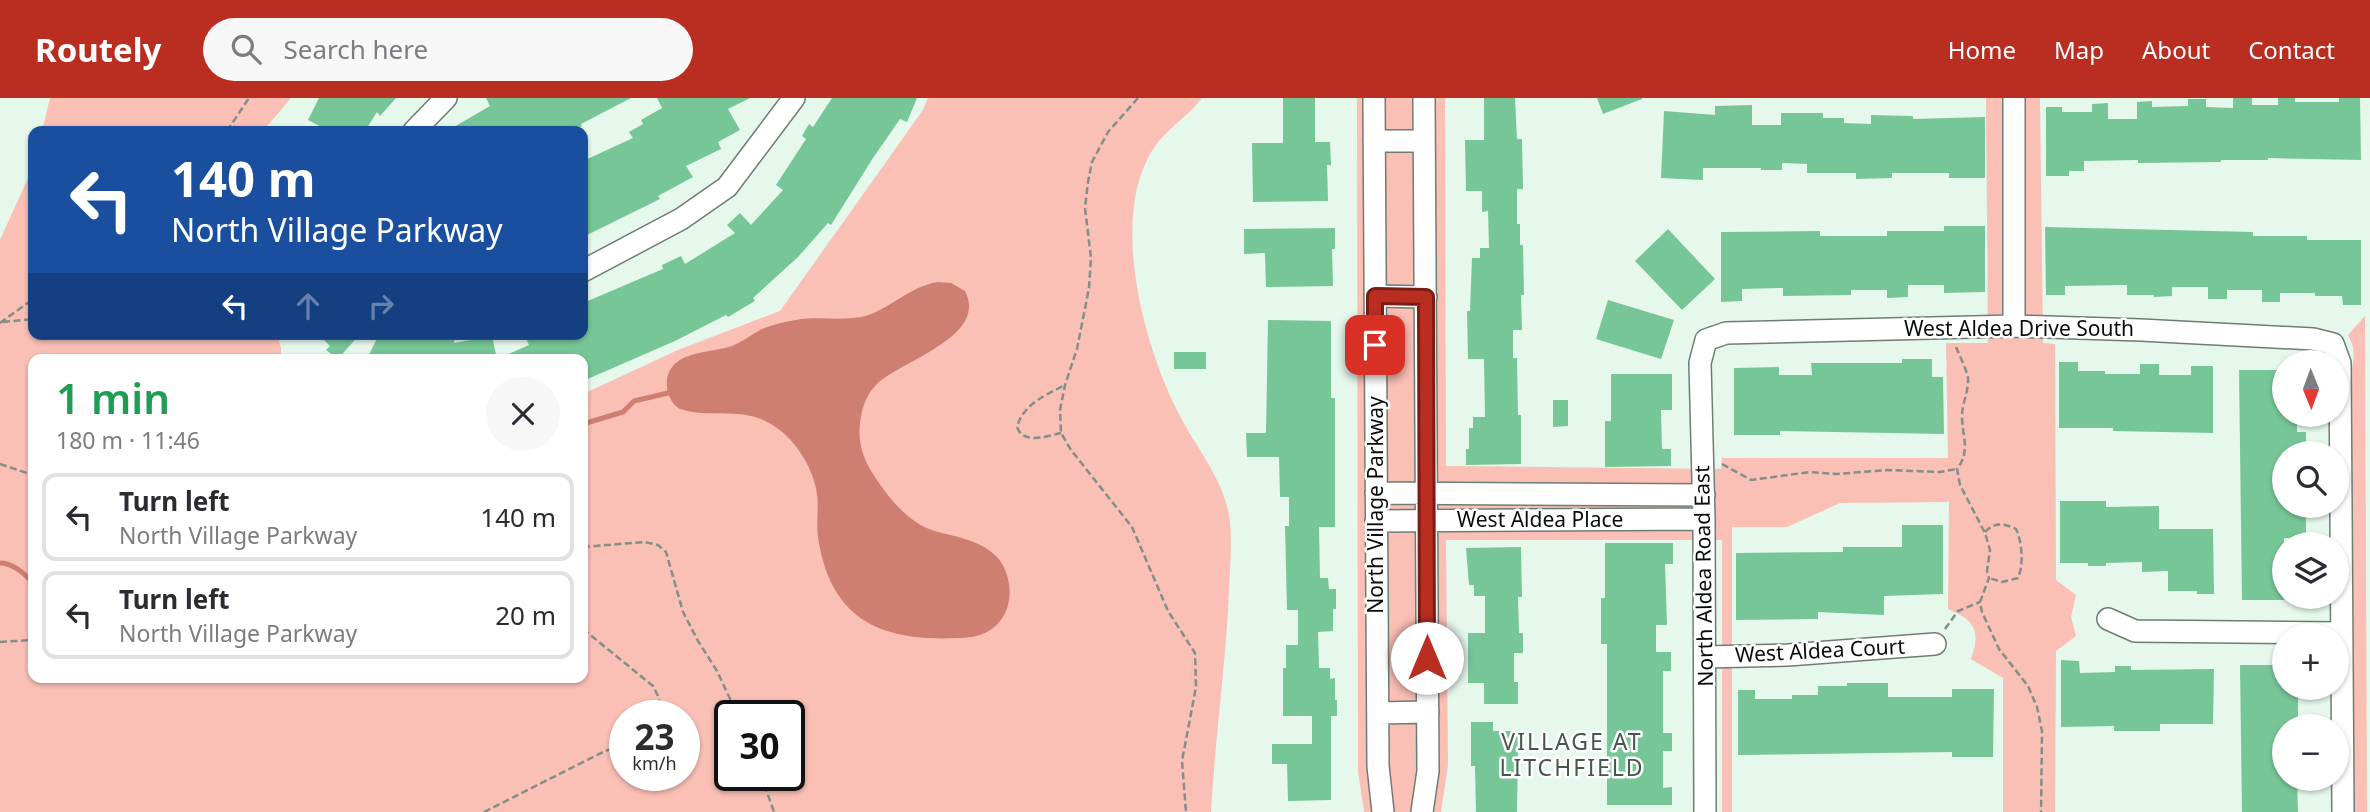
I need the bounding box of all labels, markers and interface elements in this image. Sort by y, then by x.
search box [203,18,693,81]
text: Routely [35,27,161,72]
icon: search [227,30,265,68]
text: Search here [283,31,428,67]
text: Home [1948,33,2016,66]
text: Map [2054,33,2104,66]
text: About [2142,33,2210,66]
text: Contact [2248,33,2335,66]
text: 140 m [171,145,316,211]
icon: left [56,154,147,245]
text: North Village Parkway [171,208,503,251]
icon: left [216,287,254,325]
icon: ahead [289,287,327,325]
icon: right [362,287,400,325]
street label: West Aldea Drive South [1904,314,2134,342]
pin [1345,315,1405,375]
icon: arrive [1356,326,1394,364]
north arrow [2272,350,2348,427]
map controls [2272,350,2349,791]
text: 1 min [56,369,170,426]
button: close [486,377,560,451]
street label: North Village Parkway [1361,396,1389,614]
text: 180 m · 11:46 [56,424,200,456]
button: search [2272,441,2349,518]
street label: North Aldea Road East [1687,465,1719,687]
text: Turn left [119,483,230,519]
icon: left [60,498,98,536]
text: 140 m [480,499,556,535]
street label: West Aldea Place [1457,505,1623,533]
text: North Village Parkway [119,519,357,551]
button: layers [2272,532,2349,609]
text: Turn left [119,581,230,617]
icon: left [60,596,98,634]
text: 20 m [495,597,556,633]
text: North Village Parkway [119,617,357,649]
position arrow [1390,621,1464,695]
button: + [2272,623,2349,700]
street label: West Aldea Court [1734,632,1906,668]
speed limit sign: 30 [714,700,805,791]
text: 23 [634,713,675,760]
button: − [2272,714,2349,791]
district label: VILLAGE AT LITCHFIELD [1499,725,1645,783]
text: km/h [632,751,677,775]

